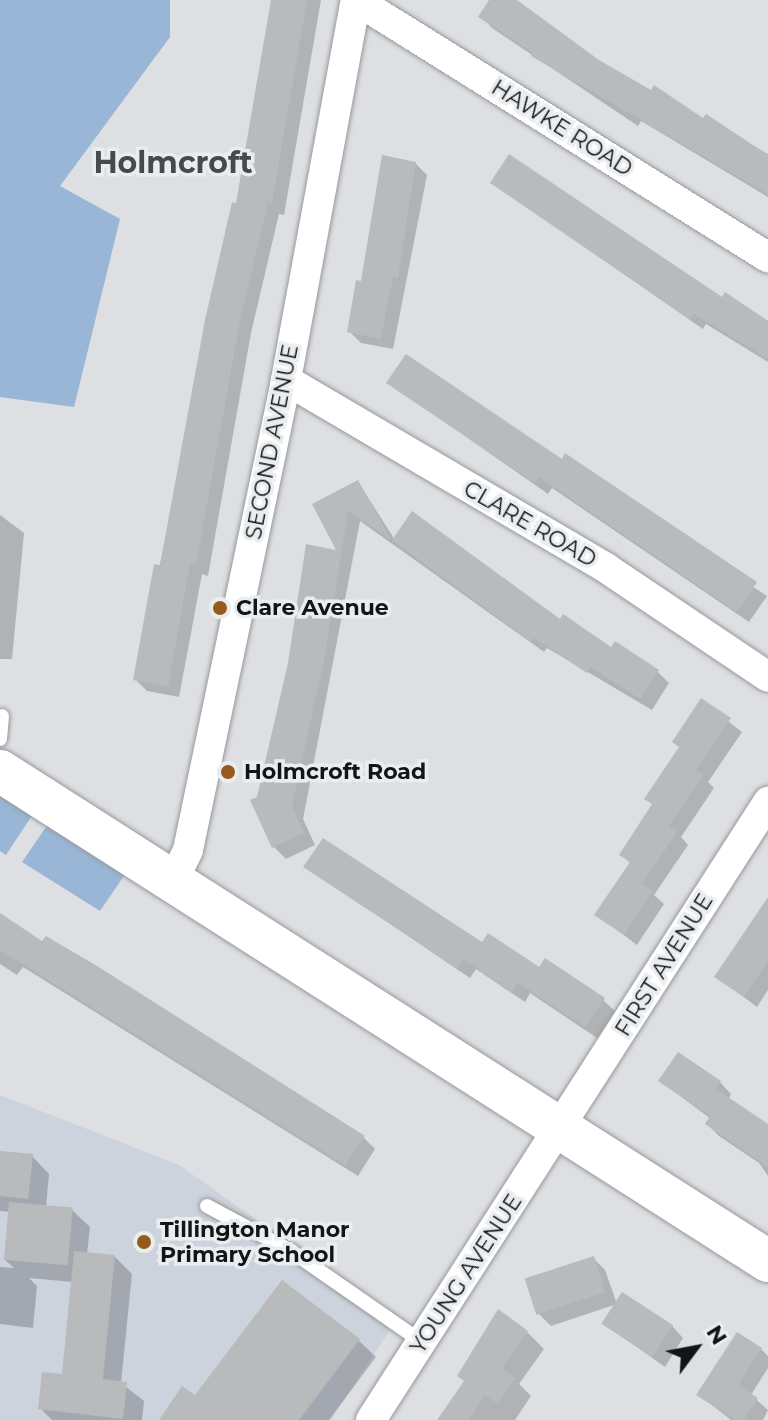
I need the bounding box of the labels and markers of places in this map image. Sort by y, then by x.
place label: Clare Avenue [236,595,389,621]
marker: Clare Avenue [211,599,229,617]
place label: Holmcroft Road [244,759,426,785]
marker: Holmcroft Road [219,763,237,781]
place label: Tillington Manor Primary School [160,1216,350,1268]
marker: Tillington Manor Primary School [135,1233,153,1251]

